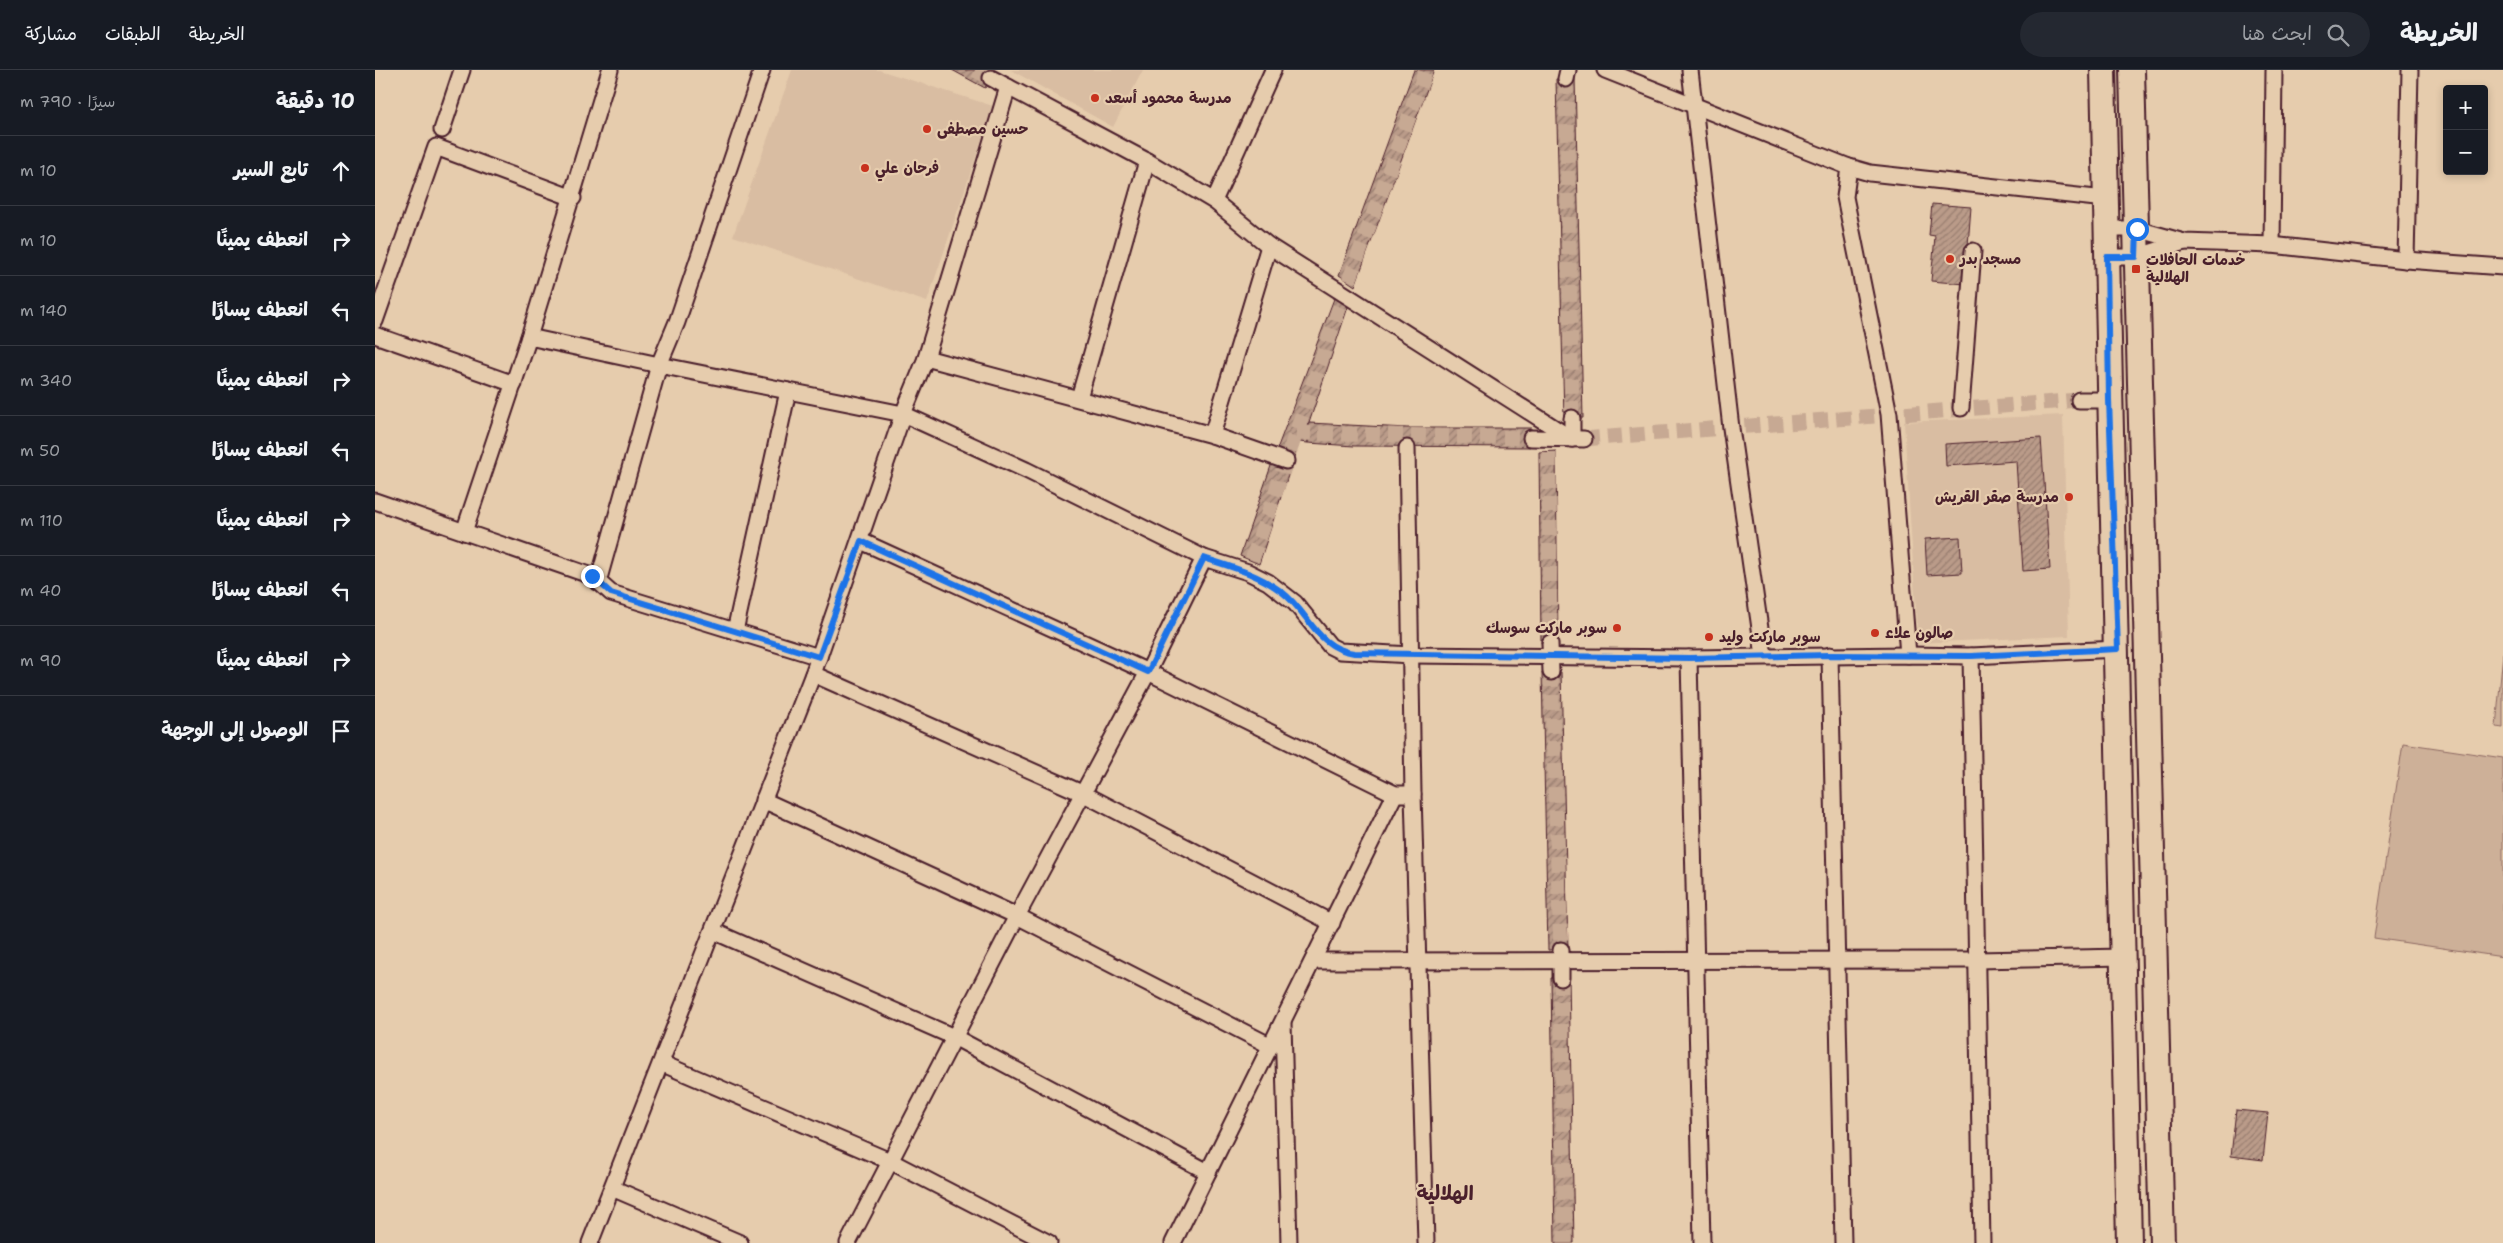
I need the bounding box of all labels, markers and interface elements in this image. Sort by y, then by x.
search box [2020,12,2370,57]
text: الخريطة [2400,17,2478,49]
text: ابحث هنا [2242,21,2312,46]
icon: search [2324,21,2352,49]
text: مشاركة [25,22,77,46]
text: الطبقات [105,22,161,46]
text: الخريطة [189,22,245,46]
map controls [2443,85,2488,175]
button: + [2443,85,2488,130]
text: 10 دقيقة [276,87,355,115]
place label: مدرسة محمود أسعد [1105,88,1232,108]
text: سيرًا · 790 m [20,91,115,112]
marker: مدرسة محمود أسعد [1089,92,1101,104]
place label: حسين مصطفى [937,119,1028,139]
marker: حسين مصطفى [921,123,933,135]
button: − [2443,130,2488,175]
text: تابع السير [234,157,308,182]
icon: ahead [327,157,355,185]
place label: فرحان علي [875,158,939,182]
text: 10 m [20,160,57,181]
marker: فرحان علي [859,162,871,174]
route start [2126,218,2149,241]
text: انعطف يمينًا [217,227,308,252]
icon: right [327,227,355,255]
text: 10 m [20,230,57,251]
place label: مسجد بدر [1958,249,2021,269]
place label: خدمات الحافلات الهلالية [2146,250,2246,287]
marker: مسجد بدر [1944,253,1956,265]
marker: خدمات الحافلات الهلالية [2130,263,2142,275]
text: انعطف يسارًا [212,297,308,322]
icon: left [327,297,355,325]
text: 140 m [20,300,68,321]
text: انعطف يمينًا [217,367,308,392]
icon: right [327,367,355,395]
text: 340 m [20,370,72,391]
text: انعطف يسارًا [212,437,308,462]
icon: left [327,437,355,465]
text: 50 m [20,440,60,461]
place label: مدرسة صقر القريش [1935,487,2059,507]
marker: مدرسة صقر القريش [2063,491,2075,503]
text: انعطف يمينًا [217,507,308,532]
icon: right [327,507,355,535]
text: 110 m [20,510,63,531]
route end [581,565,604,588]
text: انعطف يسارًا [212,577,308,602]
icon: left [327,577,355,605]
text: 40 m [20,580,62,601]
place label: سوبر ماركت سوسك [1486,618,1607,638]
marker: سوبر ماركت سوسك [1611,622,1623,634]
place label: صالون علاء [1885,623,1953,643]
place label: سوبر ماركت وليد [1719,627,1821,647]
marker: صالون علاء [1869,627,1881,639]
marker: سوبر ماركت وليد [1703,631,1715,643]
text: انعطف يمينًا [217,647,308,672]
icon: right [327,647,355,675]
text: 90 m [20,650,61,671]
text: الوصول إلى الوجهة [161,717,308,742]
icon: arrive [327,717,355,745]
district label: الهلالية [1416,1180,1474,1206]

